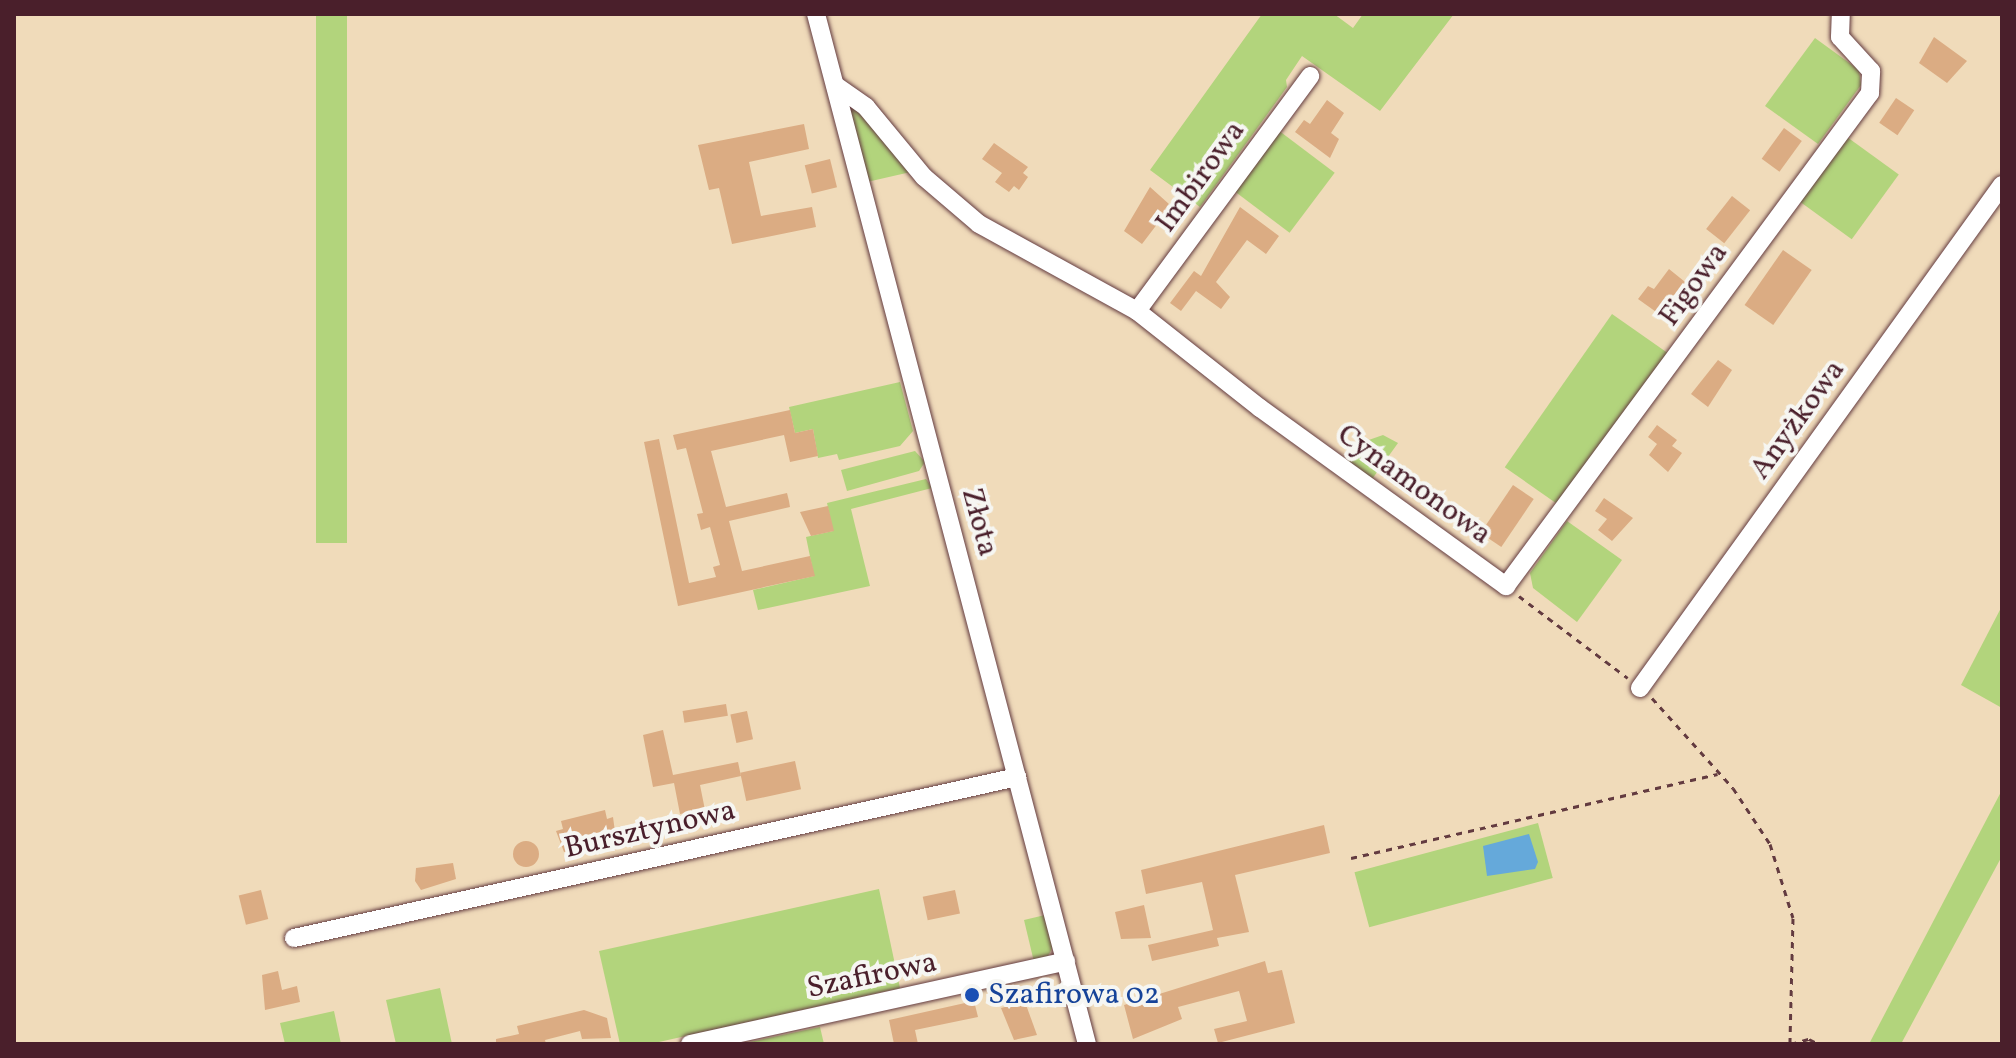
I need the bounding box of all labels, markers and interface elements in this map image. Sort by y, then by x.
street label: Imbirowa [1149,114,1253,240]
street label: Figowa [1652,236,1736,334]
street label: Anyżkowa [1743,353,1853,487]
street label: Cynamonowa [1330,417,1498,553]
street label: Złota [953,484,1005,560]
street label: Bursztynowa [561,793,739,867]
street label: Szafirowa [804,945,940,1007]
place label: Szafirowa 02 [988,977,1160,1013]
marker: Szafirowa 02 [963,986,981,1004]

